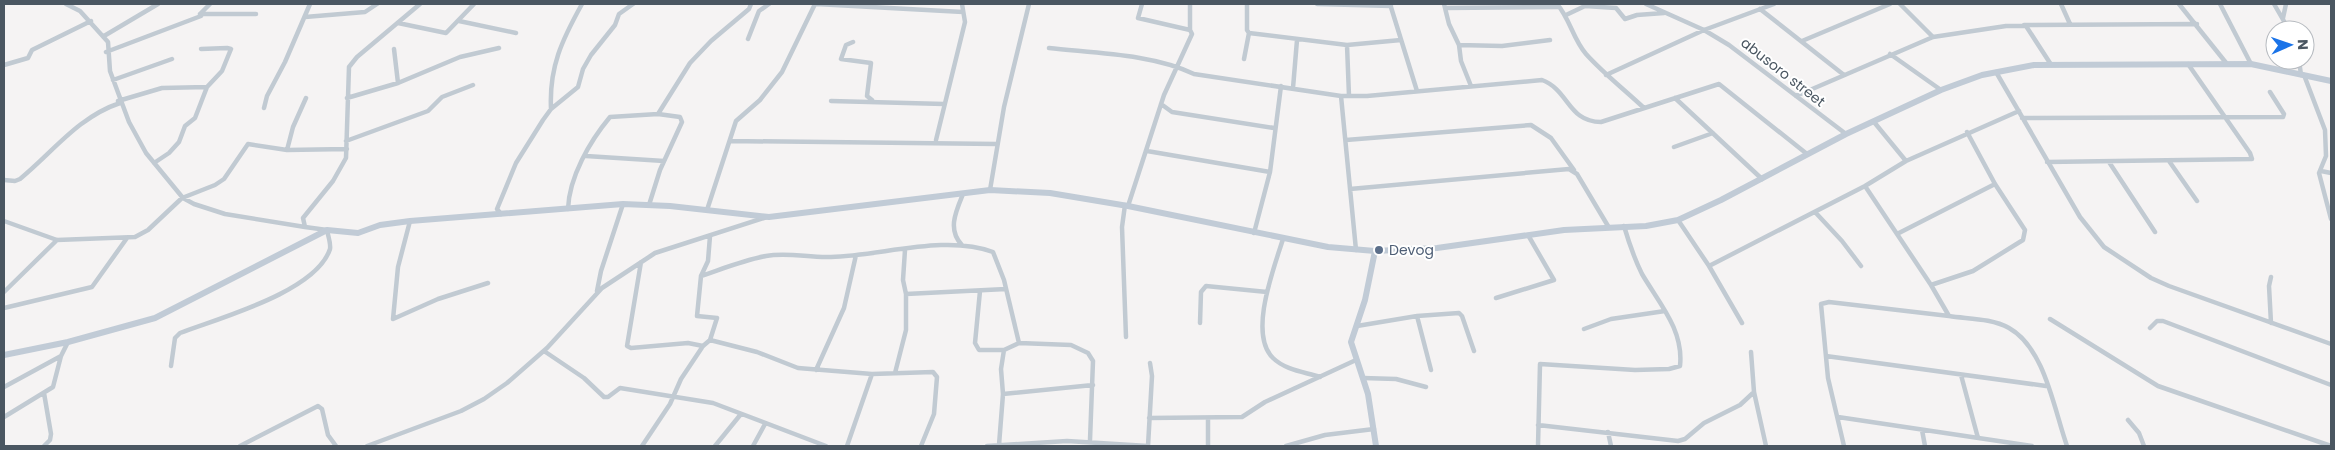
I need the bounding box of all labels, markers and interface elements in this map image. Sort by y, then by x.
north arrow [2265,20,2315,70]
street label: abusoro street [1737,33,1829,111]
text: N [2293,39,2313,50]
place label: Devog [1389,240,1434,260]
marker: Devog [1373,244,1385,256]

